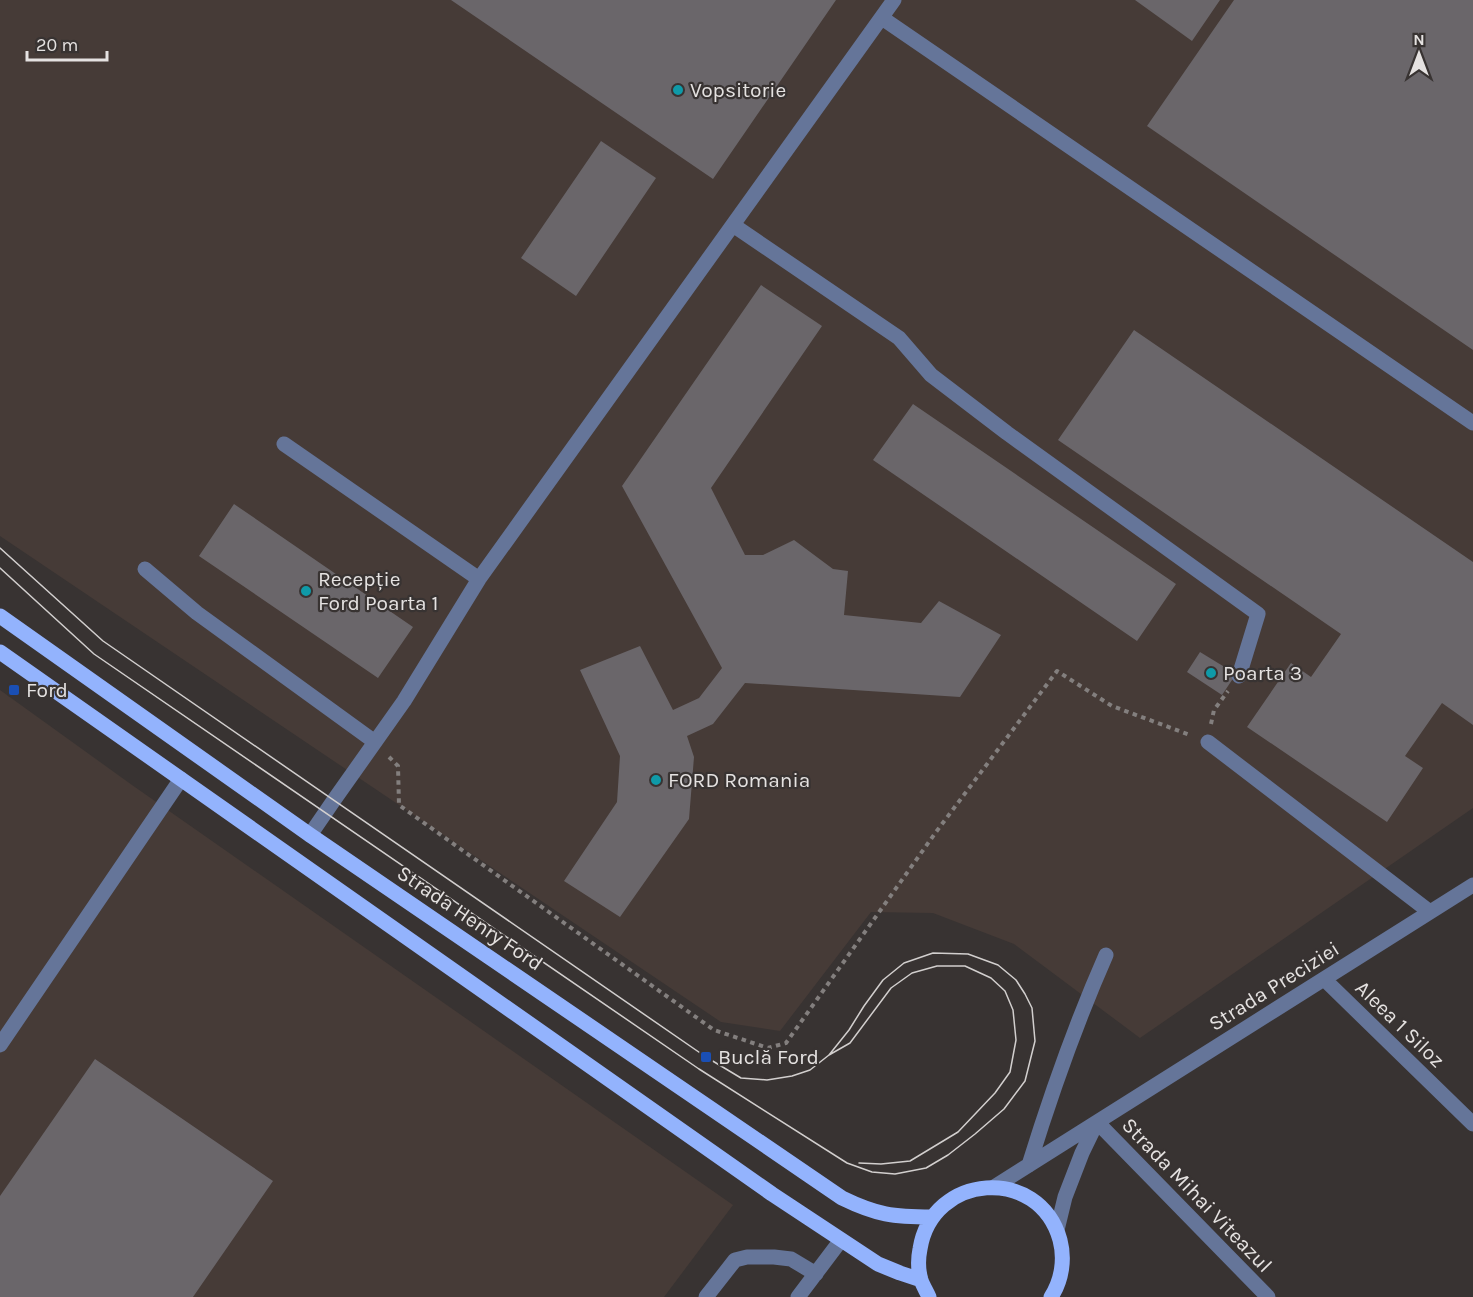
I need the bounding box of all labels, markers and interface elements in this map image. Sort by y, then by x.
scale bar [27,24,106,62]
north arrow [1389,24,1449,84]
text: N [1413,30,1425,49]
text: 20 m [36,34,78,56]
place label: Vopsitorie [690,78,786,102]
marker: Vopsitorie [671,83,685,97]
place label: Recepție Ford Poarta 1 [318,567,439,615]
marker: Recepție Ford Poarta 1 [299,584,313,598]
place label: Poarta 3 [1223,661,1302,685]
marker: Poarta 3 [1204,666,1218,680]
place label: Ford [26,678,68,702]
marker: Ford [7,683,21,697]
place label: FORD Romania [668,768,810,792]
marker: FORD Romania [649,773,663,787]
street label: Strada Henry Ford [393,860,547,976]
street label: Strada Preciziei [1204,936,1344,1036]
street label: Aleea 1 Siloz [1351,976,1449,1072]
place label: Buclă Ford [718,1045,819,1069]
marker: Buclă Ford [699,1050,713,1064]
street label: Strada Mihai Viteazul [1117,1113,1277,1277]

